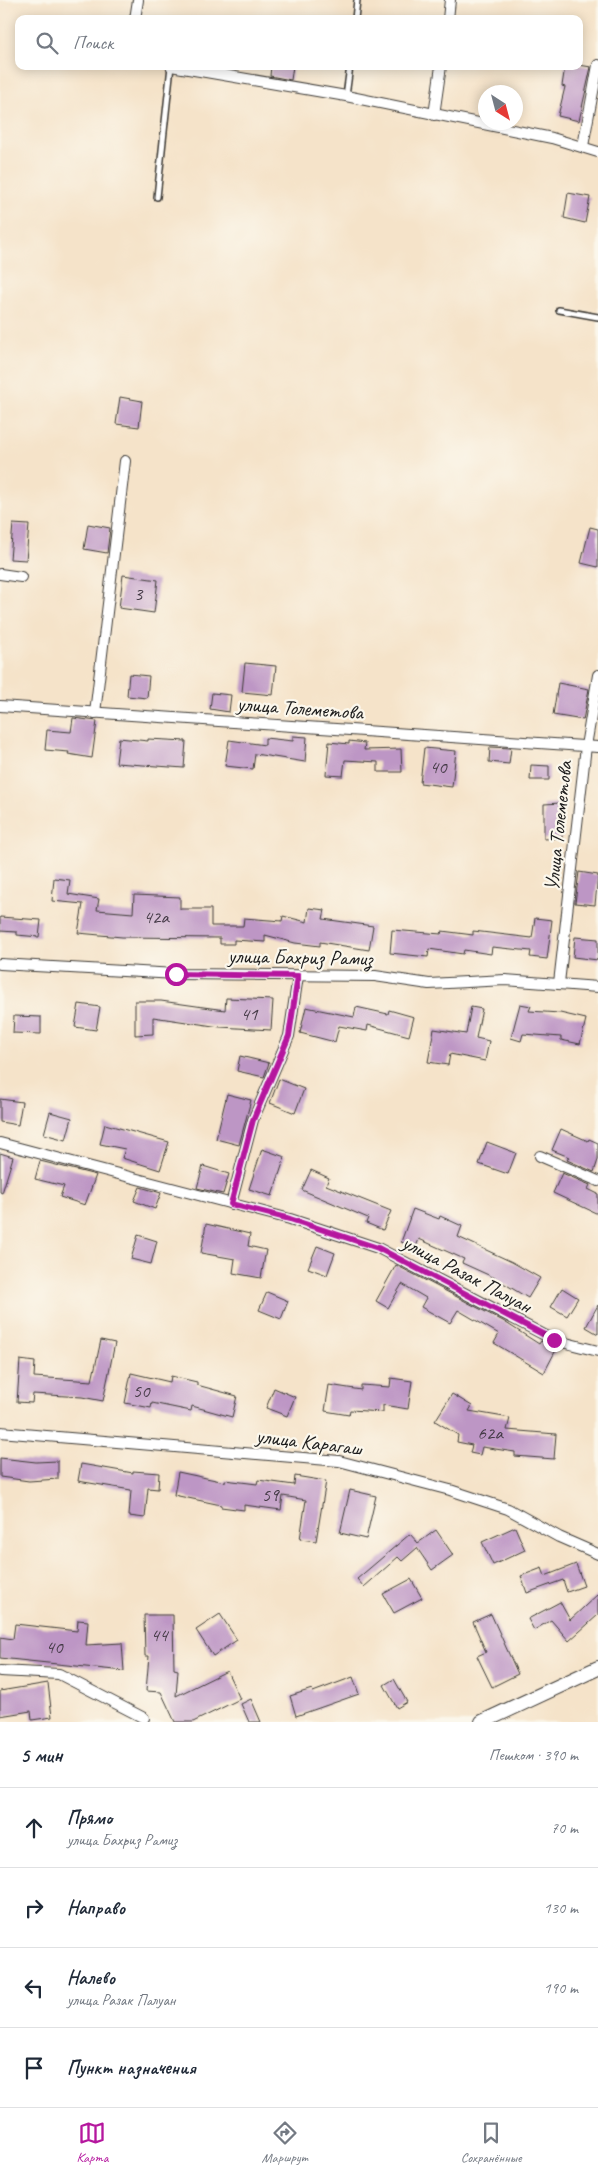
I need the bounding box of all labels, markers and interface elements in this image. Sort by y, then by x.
search box [15,15,583,70]
icon: search [33,29,61,57]
text: Поиск [73,31,113,55]
north arrow [478,85,523,130]
house number: 3 [134,582,144,606]
street label: улица Толеметова [234,690,365,725]
house number: 40 [429,755,448,779]
street label: Улица Толеметова [538,758,578,892]
house number: 42а [143,905,170,929]
street label: улица Бахриз Рамиз [226,943,375,972]
route start [165,963,188,986]
house number: 41 [240,1002,259,1026]
street label: улица Разак Палуан [396,1228,537,1320]
route end [543,1329,566,1352]
house number: 50 [132,1379,151,1403]
house number: 62а [477,1421,504,1445]
street label: улица Карагаш [253,1422,365,1462]
house number: 59 [261,1483,280,1507]
house number: 44 [150,1623,170,1647]
house number: 40 [45,1635,64,1659]
text: 5 мин [20,1742,62,1768]
text: Пешком · 390 m [489,1745,578,1765]
text: Прямо [67,1806,112,1830]
icon: ahead [20,1814,48,1842]
text: 70 m [551,1818,578,1838]
text: улица Бахриз Рамиз [67,1830,177,1850]
icon: right [20,1894,48,1922]
text: Направо [67,1896,125,1920]
text: 130 m [544,1898,578,1918]
text: Налево [67,1966,115,1990]
icon: left [20,1974,48,2002]
text: 190 m [544,1978,578,1998]
text: улица Разак Палуан [67,1990,175,2010]
icon: arrive [20,2054,48,2082]
text: Пункт назначения [67,2056,196,2080]
tab: Карта [76,2119,109,2166]
tab: Маршрут [261,2119,308,2166]
tab: Сохранённые [461,2119,521,2166]

